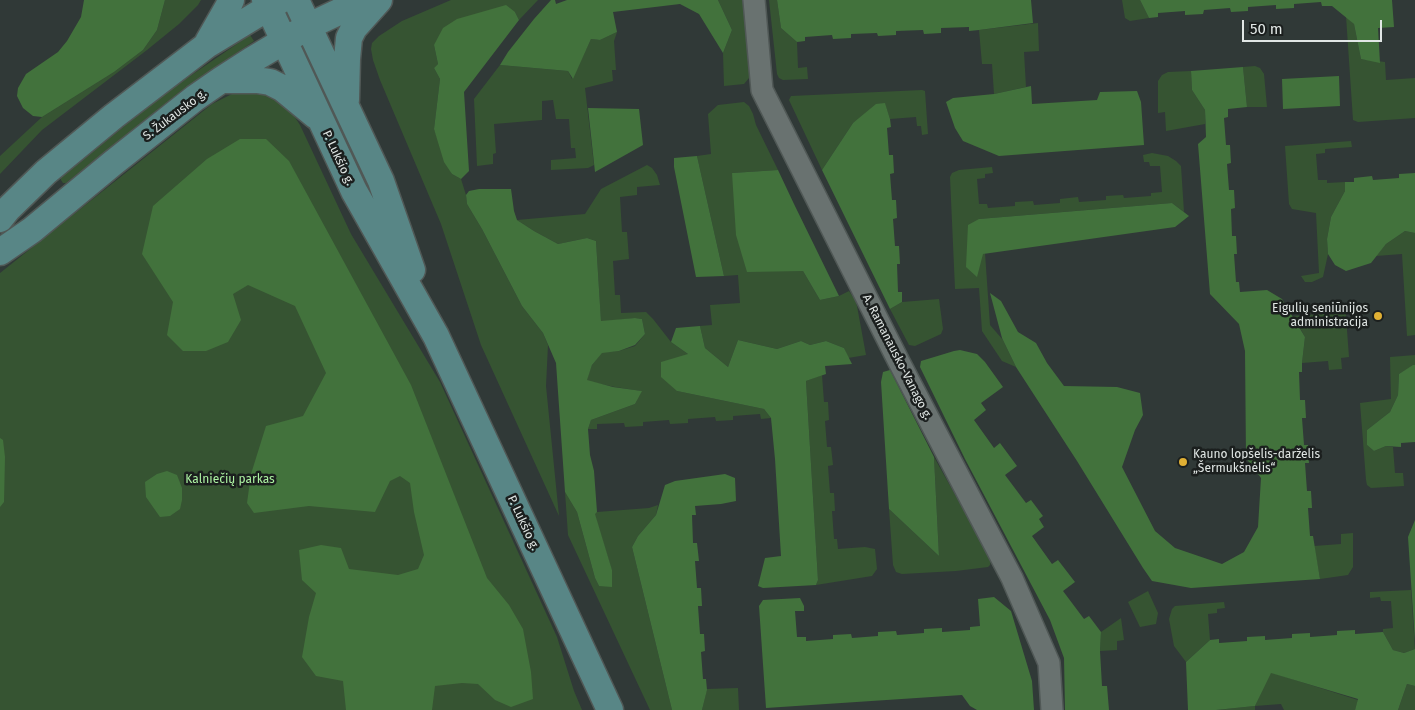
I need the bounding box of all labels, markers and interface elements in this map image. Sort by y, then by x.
scale bar [1245,10,1385,42]
text: 50 m [1250,20,1283,38]
street label: S. Žukausko g. [140,86,210,144]
street label: P. Lukšio g. [319,128,357,188]
street label: A. Ramanausko-Vanago g. [859,292,935,422]
place label: Eigulių seniūnijos administracija [1272,302,1368,330]
marker: Eigulių seniūnijos administracija [1372,310,1384,322]
place label: Kauno lopšelis-darželis „Šermukšnėlis“ [1193,448,1320,476]
marker: Kauno lopšelis-darželis „Šermukšnėlis“ [1177,456,1189,468]
park label: Kalniečių parkas [185,473,275,487]
street label: P. Lukšio g. [504,493,542,553]

